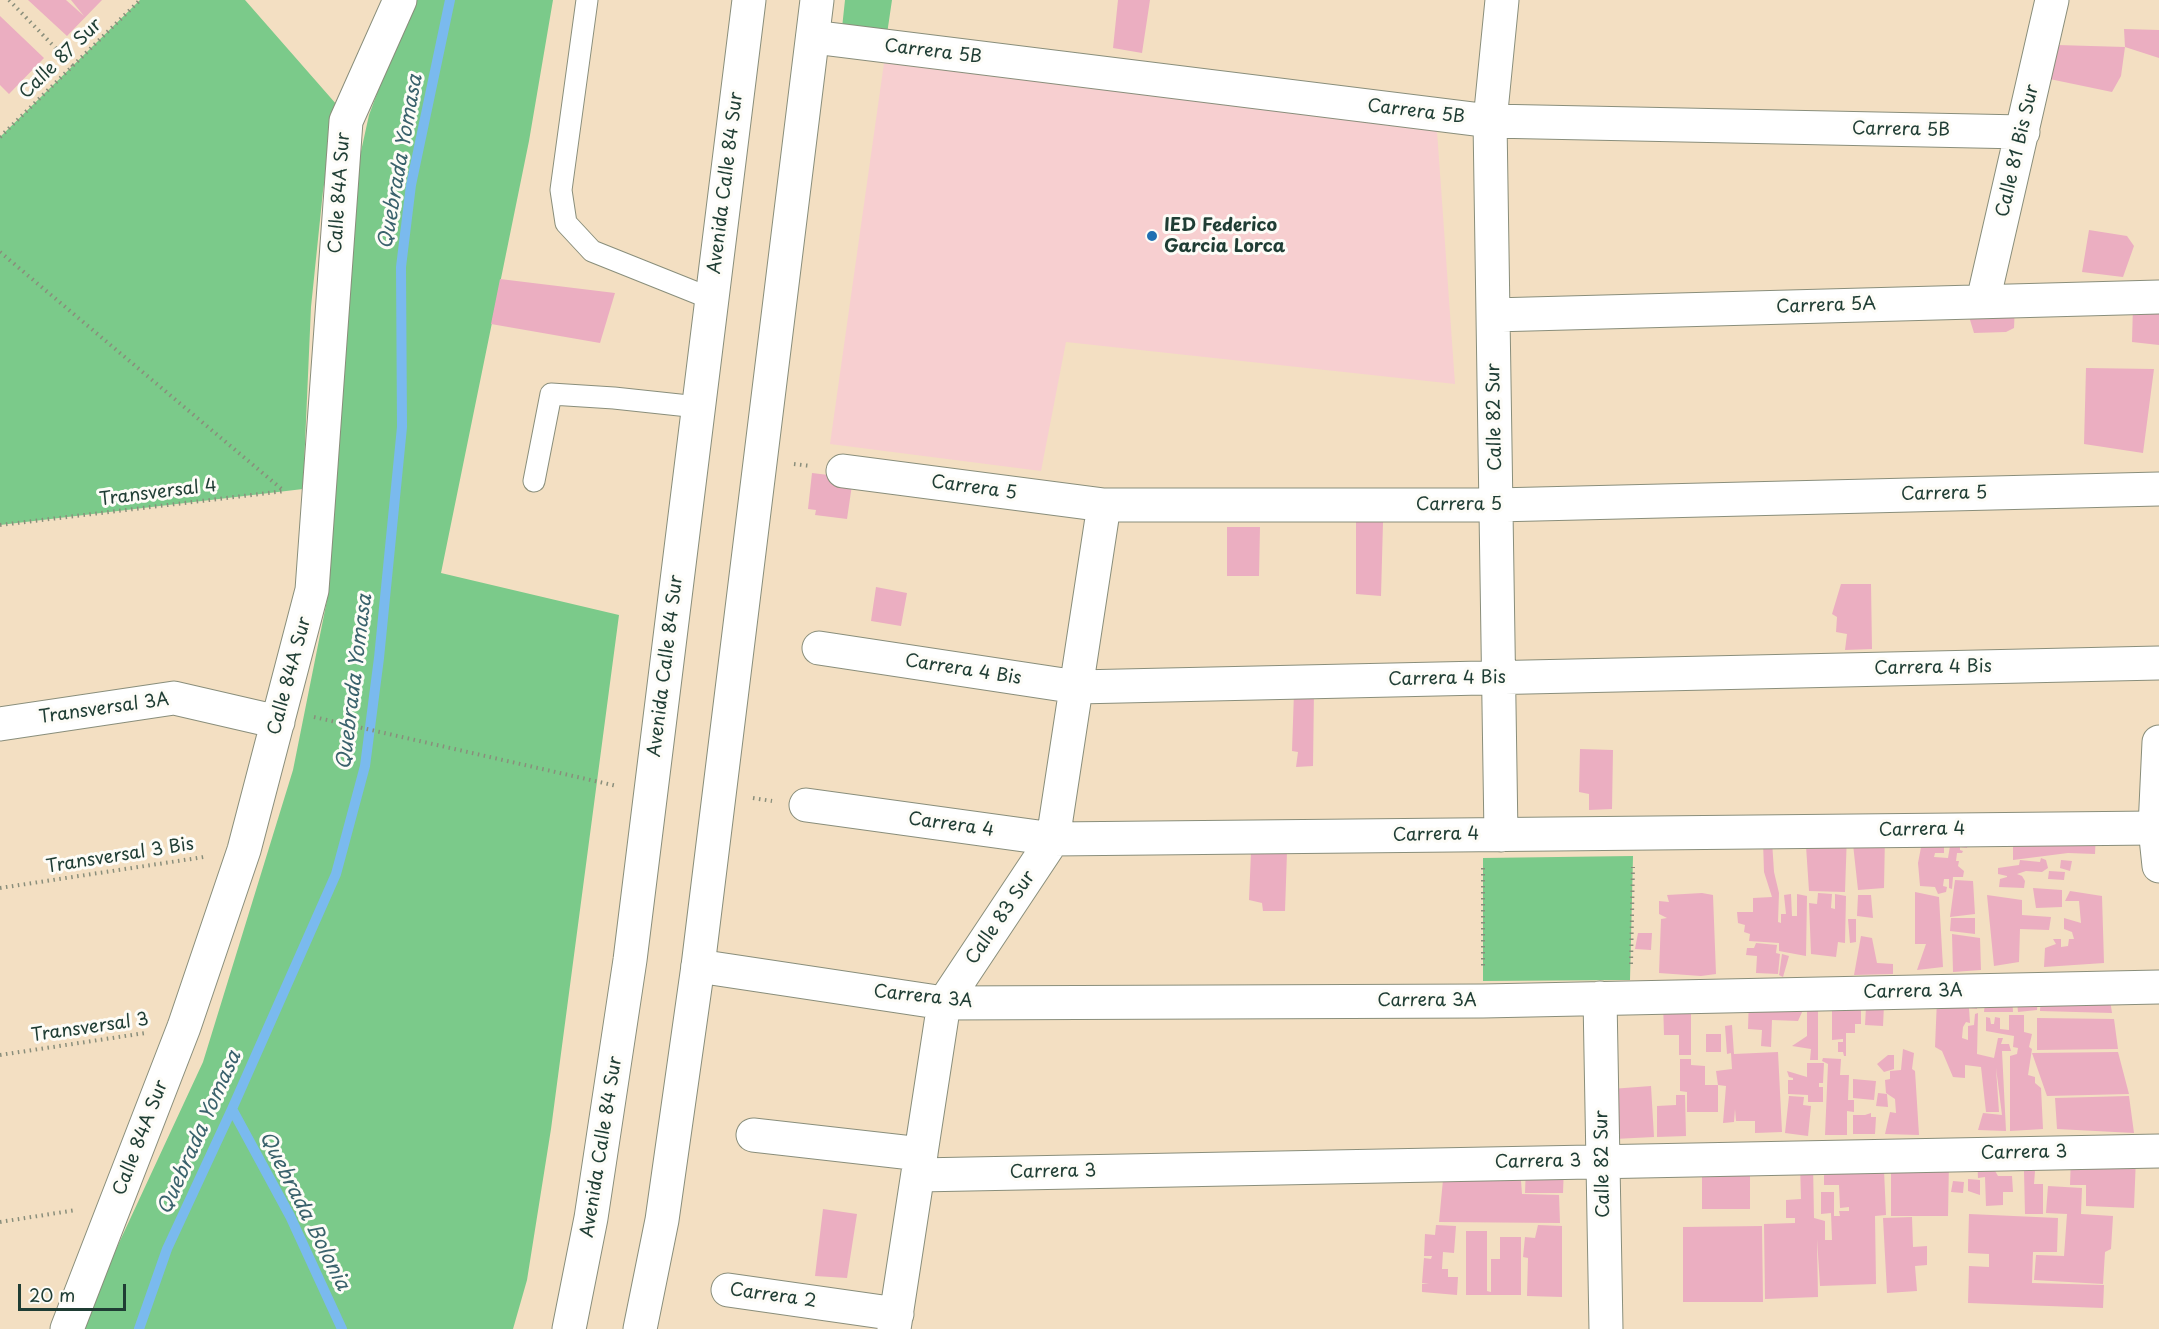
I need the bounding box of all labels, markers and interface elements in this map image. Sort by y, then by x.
street label: Calle 87 Sur [15,14,107,104]
street label: Carrera 5B [883,35,983,69]
water label: Quebrada Yomasa [374,73,428,251]
street label: Calle 81 Bis Sur [1992,83,2044,219]
street label: Avenida Calle 84 Sur [704,91,748,275]
street label: Carrera 5B [1366,95,1466,129]
street label: Carrera 5B [1852,118,1950,142]
street label: Calle 84A Sur [325,132,355,254]
place label: IED Federico Garcia Lorca [1164,215,1285,258]
marker: IED Federico Garcia Lorca [1145,229,1159,243]
street label: Carrera 5A [1776,293,1876,319]
street label: Calle 82 Sur [1483,363,1507,471]
street label: Carrera 5 [930,471,1018,505]
street label: Transversal 4 [98,475,218,511]
street label: Carrera 5 [1901,482,1987,506]
street label: Carrera 5 [1416,494,1502,516]
street label: Avenida Calle 84 Sur [644,574,688,758]
water label: Quebrada Yomasa [332,593,378,771]
street label: Calle 84A Sur [264,615,316,737]
street label: Carrera 4 Bis [903,650,1023,690]
street label: Carrera 4 Bis [1874,656,1992,680]
street label: Carrera 4 Bis [1388,667,1506,691]
street label: Transversal 3A [37,689,171,729]
street label: Carrera 4 [907,808,995,842]
street label: Carrera 4 [1879,818,1965,842]
street label: Carrera 4 [1393,823,1479,847]
street label: Transversal 3 Bis [45,834,195,878]
street label: Calle 83 Sur [962,867,1040,969]
street label: Carrera 3A [1863,980,1963,1004]
street label: Carrera 3A [872,981,974,1013]
street label: Carrera 3A [1377,990,1477,1012]
street label: Transversal 3 [30,1009,150,1047]
water label: Quebrada Yomasa [153,1047,247,1219]
street label: Avenida Calle 84 Sur [577,1055,627,1239]
street label: Calle 84A Sur [109,1077,173,1199]
street label: Calle 82 Sur [1591,1110,1615,1218]
water label: Quebrada Bolonia [254,1127,354,1295]
street label: Carrera 3 [1981,1141,2067,1165]
street label: Carrera 3 [1495,1150,1581,1174]
street label: Carrera 3 [1010,1160,1096,1184]
scale bar [21,1272,129,1310]
street label: Carrera 2 [728,1279,818,1313]
text: 20 m [29,1281,75,1308]

